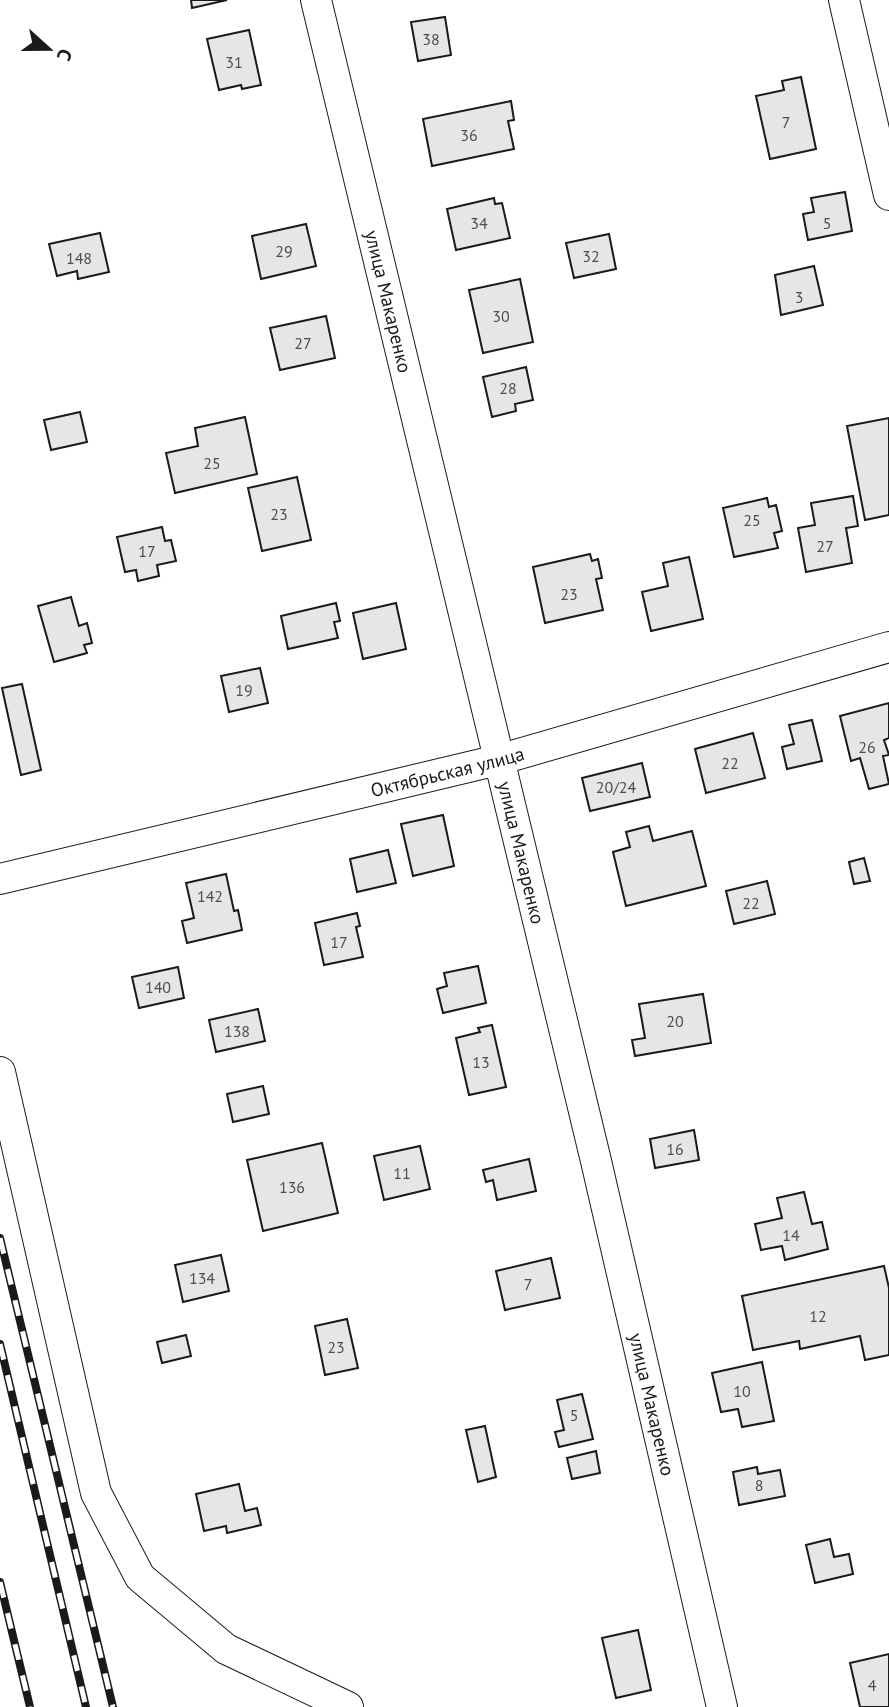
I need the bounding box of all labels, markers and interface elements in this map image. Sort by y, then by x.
north arrow [14,14,84,84]
house number: 38 [422,29,440,49]
text: С [52,46,78,65]
house number: 31 [225,52,243,72]
house number: 7 [782,112,790,132]
house number: 36 [460,125,478,145]
house number: 34 [470,213,488,233]
house number: 5 [823,213,831,233]
street label: улица Макаренко [360,228,417,375]
house number: 29 [275,241,293,261]
house number: 32 [582,246,600,266]
house number: 148 [66,248,92,268]
house number: 3 [795,287,803,307]
house number: 30 [492,306,510,326]
house number: 27 [294,333,312,353]
house number: 28 [499,378,517,398]
house number: 25 [203,453,221,473]
house number: 23 [270,504,288,524]
house number: 25 [743,510,761,530]
house number: 27 [816,536,834,556]
house number: 17 [138,541,156,561]
house number: 23 [560,584,578,604]
house number: 19 [235,680,253,700]
house number: 26 [858,737,876,757]
street label: Октябрьская улица [368,741,527,802]
house number: 22 [721,753,739,773]
house number: 20/24 [596,777,637,797]
street label: улица Макаренко [493,779,550,926]
house number: 142 [197,886,223,906]
house number: 22 [742,893,760,913]
house number: 17 [330,932,348,952]
house number: 140 [145,977,171,997]
house number: 20 [666,1011,684,1031]
house number: 138 [224,1021,250,1041]
house number: 13 [472,1052,490,1072]
house number: 16 [666,1139,684,1159]
house number: 11 [393,1163,411,1183]
house number: 136 [279,1177,305,1197]
house number: 14 [782,1225,800,1245]
house number: 134 [189,1268,215,1288]
house number: 7 [524,1274,532,1294]
house number: 12 [809,1306,827,1326]
street label: улица Макаренко [624,1331,680,1478]
house number: 23 [327,1337,345,1357]
house number: 10 [733,1381,751,1401]
house number: 5 [570,1405,578,1425]
house number: 8 [755,1475,763,1495]
house number: 4 [868,1675,877,1695]

